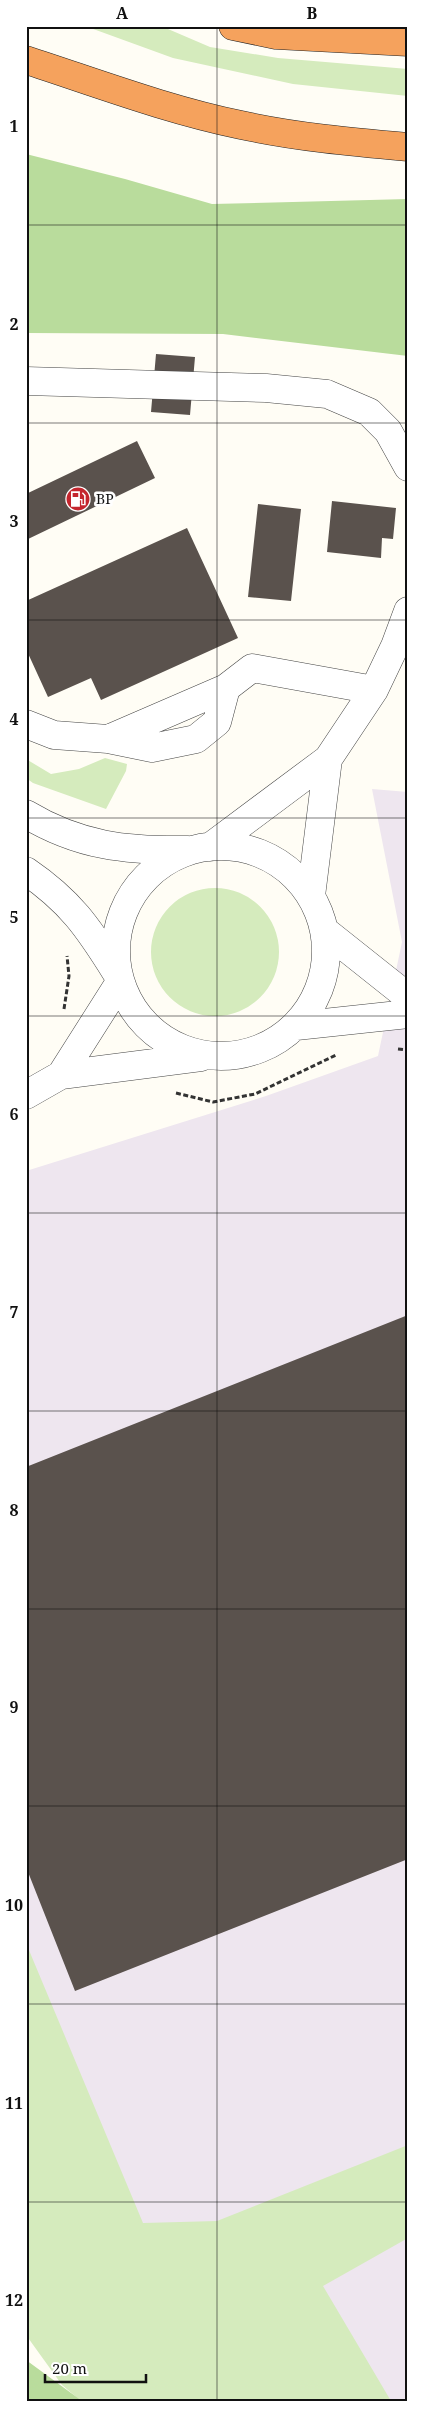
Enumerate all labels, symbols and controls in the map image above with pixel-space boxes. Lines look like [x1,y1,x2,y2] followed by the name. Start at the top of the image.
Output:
[116,2,129,24] text: A
[307,2,318,24] text: B
[9,115,19,137] text: 1
[9,313,19,335] text: 2
[65,486,91,512] fuel station icon: BP
[96,489,114,508] place label: BP
[9,510,19,532] text: 3
[9,708,19,730] text: 4
[9,906,19,928] text: 5
[9,1103,19,1125] text: 6
[9,1301,19,1323] text: 7
[9,1499,19,1521] text: 8
[9,1696,19,1718] text: 9
[5,1894,23,1916] text: 10
[5,2092,23,2114] text: 11
[5,2289,23,2311] text: 12
[45,2352,146,2384] scale bar
[52,2358,87,2378] text: 20 m

